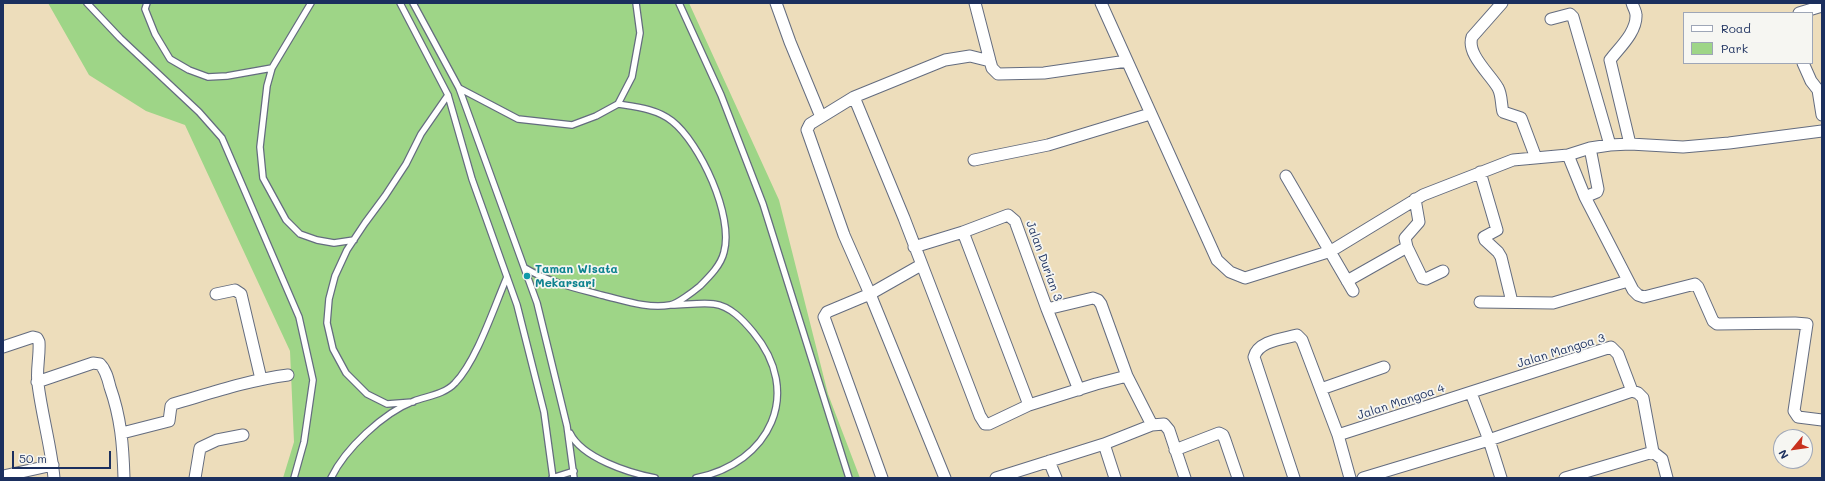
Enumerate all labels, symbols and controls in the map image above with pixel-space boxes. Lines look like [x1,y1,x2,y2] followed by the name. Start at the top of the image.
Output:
[1683,12,1813,64] legend
[1721,20,1751,36] text: Road
[1721,40,1748,56] text: Park
[1023,219,1065,303] street label: Jalan Durian 3
[535,262,618,290] place label: Taman Wisata Mekarsari
[522,271,532,281] marker: Taman Wisata Mekarsari
[1515,331,1607,371] street label: Jalan Mangoa 3
[1355,381,1447,423] street label: Jalan Mangoa 4
[1773,429,1813,469] north arrow
[14,443,113,469] scale bar
[1774,447,1792,462] text: N
[19,450,47,466] text: 50 m

